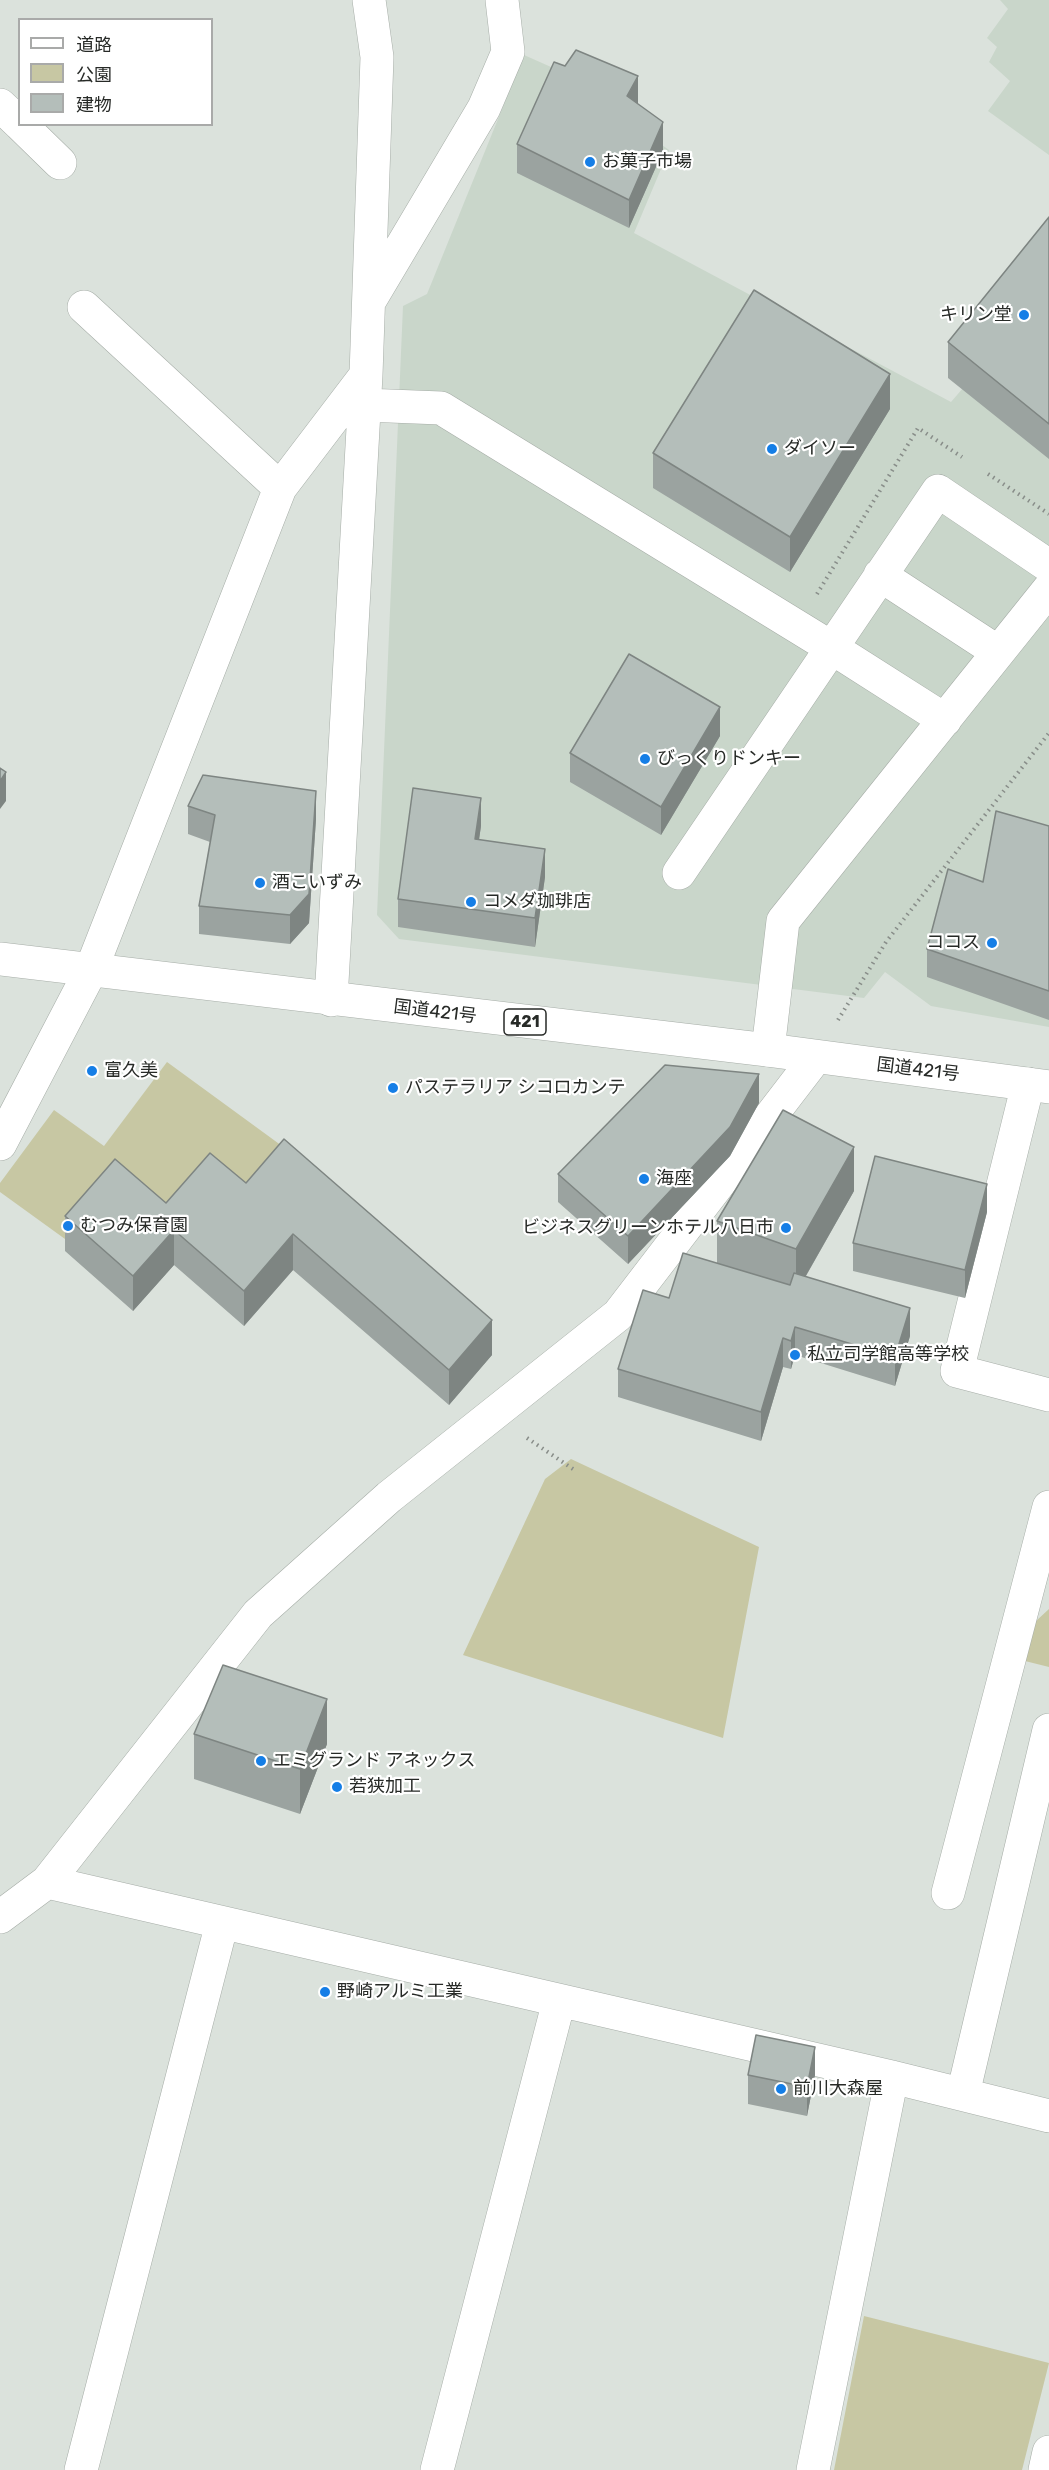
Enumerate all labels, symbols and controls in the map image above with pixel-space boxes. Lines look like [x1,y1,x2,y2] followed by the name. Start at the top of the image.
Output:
[18,18,213,126] legend
[76,34,112,56] text: 道路
[76,64,112,86] text: 公園
[76,94,112,116] text: 建物
[602,151,692,173] place label: お菓子市場
[583,155,597,169] marker: お菓子市場
[940,304,1012,326] place label: キリン堂
[1017,308,1031,322] marker: キリン堂
[784,438,856,460] place label: ダイソー
[765,442,779,456] marker: ダイソー
[657,748,801,770] place label: びっくりドンキー
[638,752,652,766] marker: びっくりドンキー
[272,872,362,894] place label: 酒こいずみ
[253,876,267,890] marker: 酒こいずみ
[483,891,591,913] place label: コメダ珈琲店
[464,895,478,909] marker: コメダ珈琲店
[926,932,980,954] place label: ココス
[985,936,999,950] marker: ココス
[392,996,478,1028] street label: 国道421号
[504,1009,546,1035] road number: 421
[875,1054,961,1086] street label: 国道421号
[104,1060,158,1082] place label: 富久美
[85,1064,99,1078] marker: 富久美
[405,1077,625,1099] place label: パステラリア シコロカンテ
[386,1081,400,1095] marker: パステラリア シコロカンテ
[656,1168,692,1190] place label: 海座
[637,1172,651,1186] marker: 海座
[80,1215,188,1237] place label: むつみ保育園
[522,1217,774,1239] place label: ビジネスグリーンホテル八日市
[61,1219,75,1233] marker: むつみ保育園
[779,1221,793,1235] marker: ビジネスグリーンホテル八日市
[807,1344,969,1366] place label: 私立司学館高等学校
[788,1348,802,1362] marker: 私立司学館高等学校
[273,1750,475,1772] place label: エミグランド アネックス
[254,1754,268,1768] marker: エミグランド アネックス
[349,1776,421,1798] place label: 若狭加工
[330,1780,344,1794] marker: 若狭加工
[337,1981,463,2003] place label: 野崎アルミ工業
[318,1985,332,1999] marker: 野崎アルミ工業
[793,2078,883,2100] place label: 前川大森屋
[774,2082,788,2096] marker: 前川大森屋

